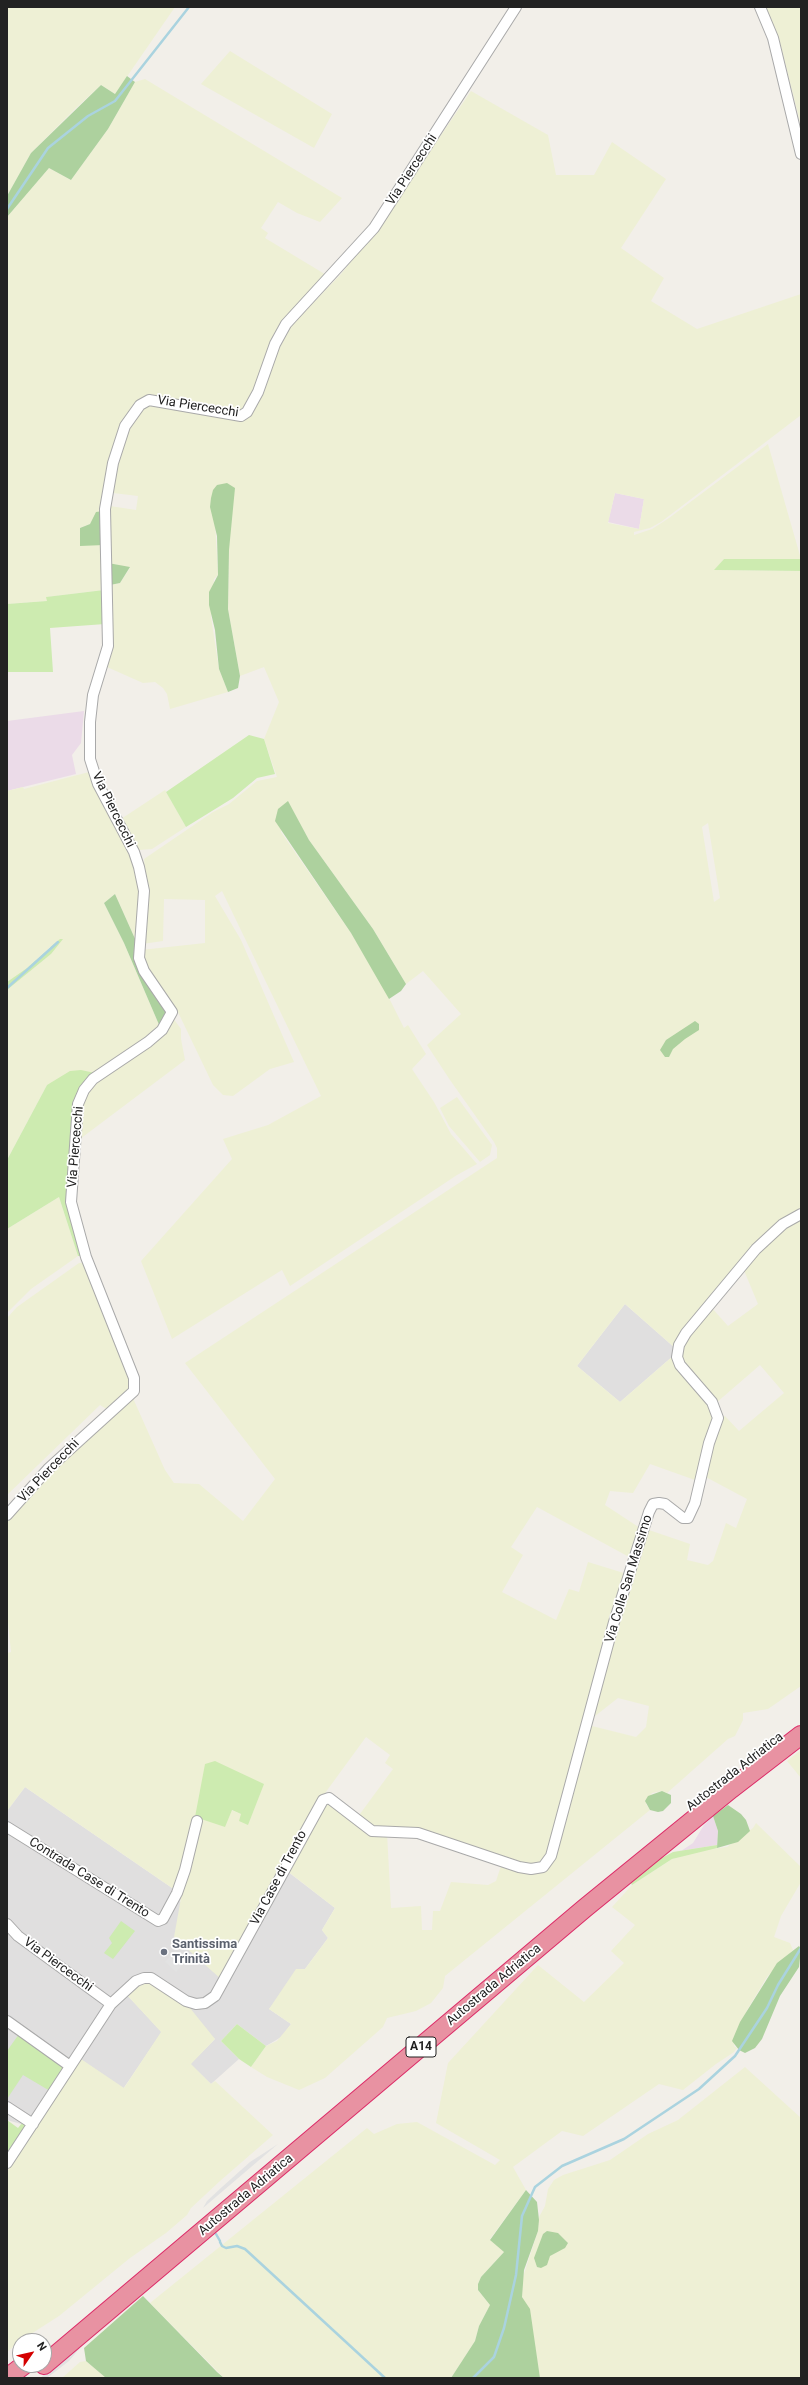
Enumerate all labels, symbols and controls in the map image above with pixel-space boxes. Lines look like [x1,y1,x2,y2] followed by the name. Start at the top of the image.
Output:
[383,131,441,209] street label: Via Piercecchi
[156,393,240,421] street label: Via Piercecchi
[88,770,138,850] street label: Via Piercecchi
[65,1106,87,1188] street label: Via Piercecchi
[15,1436,83,1506] street label: Via Piercecchi
[602,1513,656,1645] street label: Via Colle San Massimo
[683,1729,787,1815] street label: Autostrada Adriatica
[247,1828,311,1928] street label: Via Case di Trento
[26,1834,152,1922] street label: Contrada Case di Trento
[20,1935,96,1995] street label: Via Piercecchi
[172,1937,237,1968] place label: Santissima Trinità
[444,1941,544,2029] street label: Autostrada Adriatica
[159,1947,169,1957] marker: Santissima Trinità
[406,2037,436,2057] road number: A14
[196,2151,296,2239] street label: Autostrada Adriatica
[12,2333,52,2373] north arrow
[34,2340,49,2353] text: N

